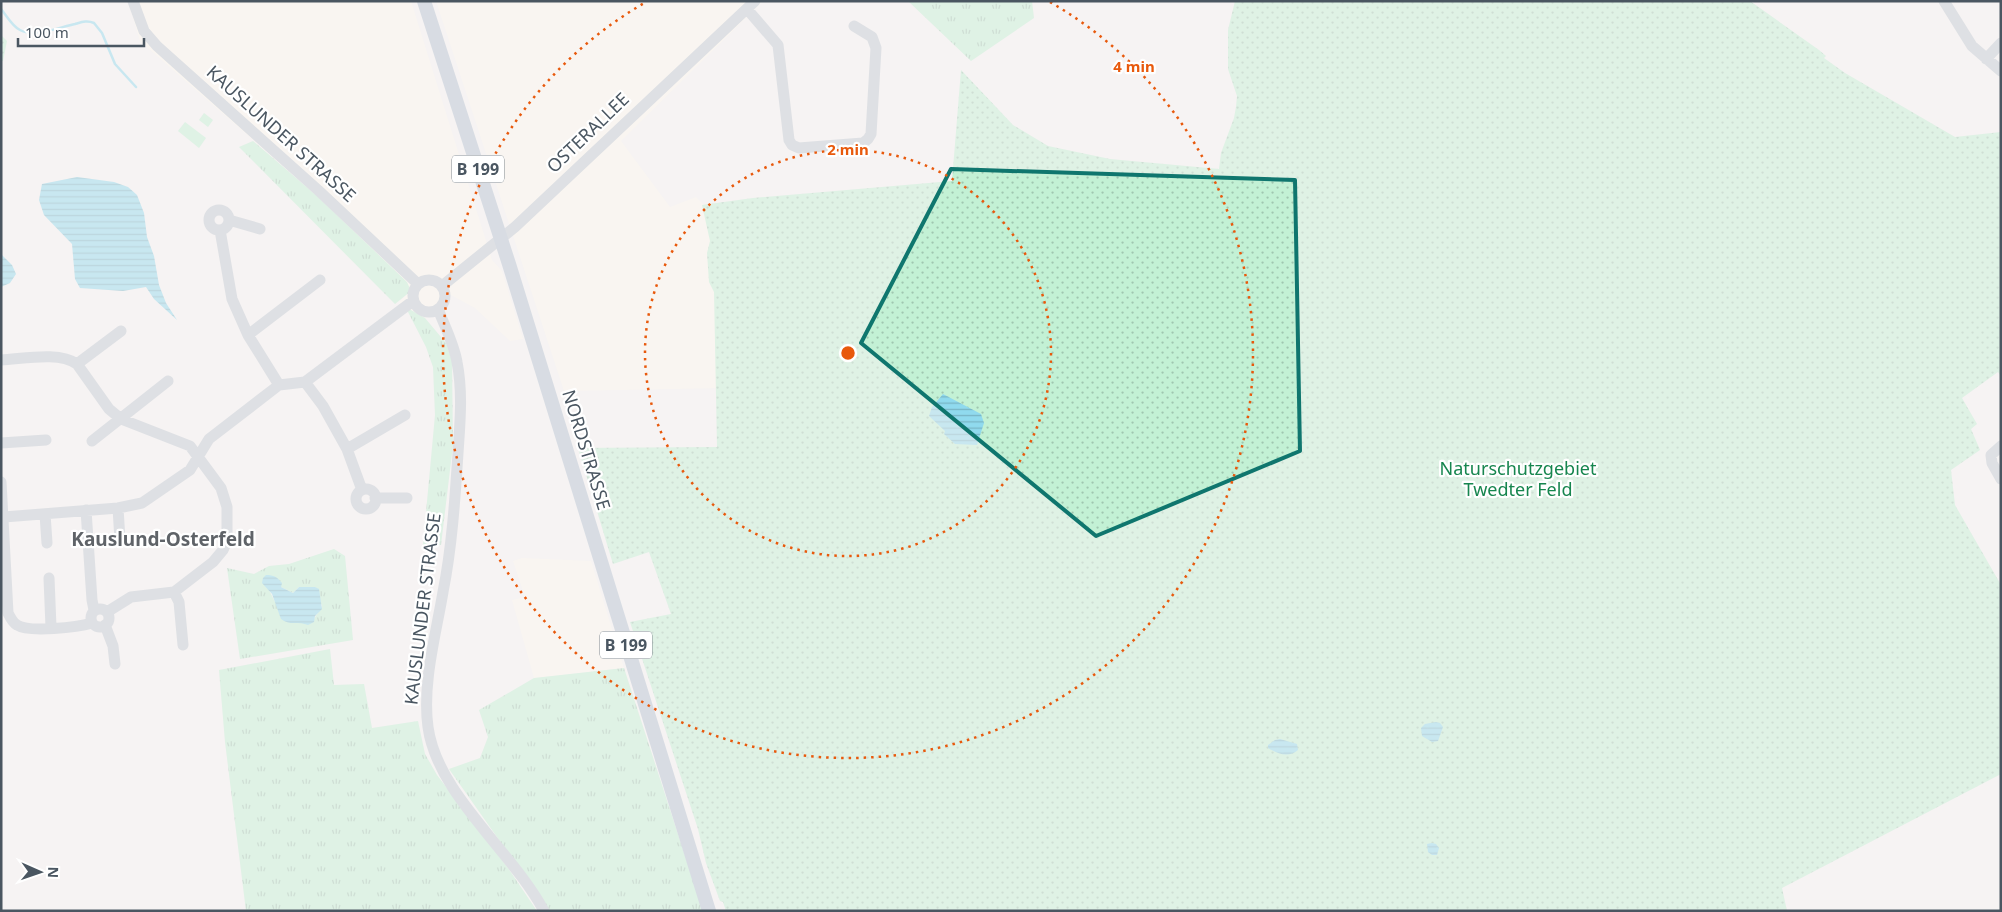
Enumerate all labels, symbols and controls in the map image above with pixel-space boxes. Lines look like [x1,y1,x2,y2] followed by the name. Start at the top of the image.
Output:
[18,15,144,47] scale bar
[25,22,69,42] text: 100 m
[1113,56,1155,76] text: 4 min
[202,60,361,207] street label: KAUSLUNDER STRASSE
[541,87,634,178] street label: OSTERALLEE
[827,139,869,159] text: 2 min
[452,156,504,182] road number: B 199
[839,344,857,362] centre of rings
[557,387,617,513] street label: NORDSTRASSE
[1440,456,1597,501] park label: Naturschutzgebiet Twedter Feld
[398,512,446,706] street label: KAUSLUNDER STRASSE
[71,526,255,552] district label: Kauslund-Osterfeld
[600,632,652,658] road number: B 199
[15,847,65,897] north arrow
[44,866,63,878] text: N

